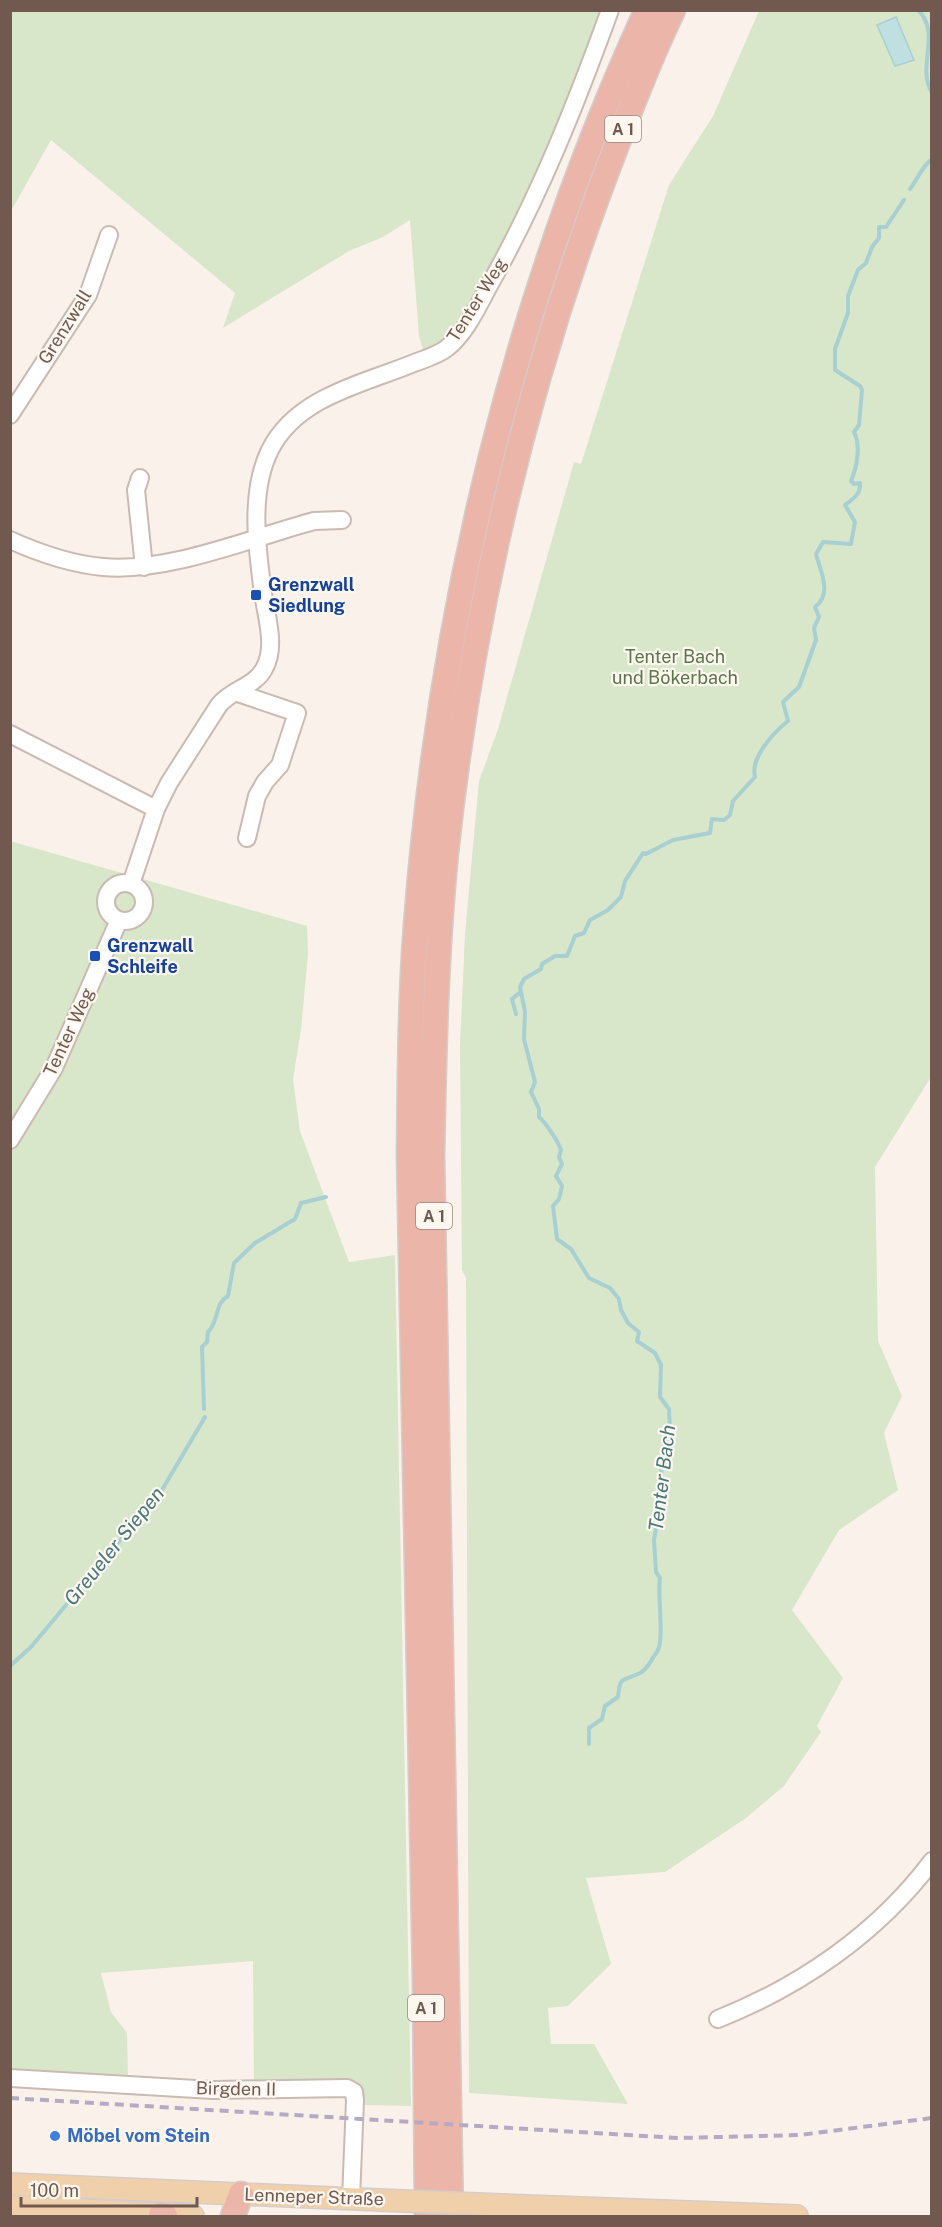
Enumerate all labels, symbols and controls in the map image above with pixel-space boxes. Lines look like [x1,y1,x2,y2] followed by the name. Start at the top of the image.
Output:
[605,116,641,142] road number: A 1
[442,254,511,346] street label: Tenter Weg
[34,286,96,368] street label: Grenzwall
[268,574,355,616] place label: Grenzwall Siedlung
[249,588,263,602] marker: Grenzwall Siedlung
[612,646,738,688] park label: Tenter Bach und Bökerbach
[107,935,194,977] place label: Grenzwall Schleife
[88,949,102,963] marker: Grenzwall Schleife
[39,984,98,1079] street label: Tenter Weg
[416,1203,452,1229] road number: A 1
[644,1423,680,1533] water label: Tenter Bach
[59,1482,169,1610] water label: Greueler Siepen
[408,1995,444,2021] road number: A 1
[196,2077,276,2100] street label: Birgden II
[67,2125,210,2146] place label: Möbel vom Stein
[48,2129,62,2143] marker: Möbel vom Stein
[21,2170,196,2208] scale bar
[30,2180,79,2201] text: 100 m
[244,2184,384,2209] street label: Lenneper Straße

